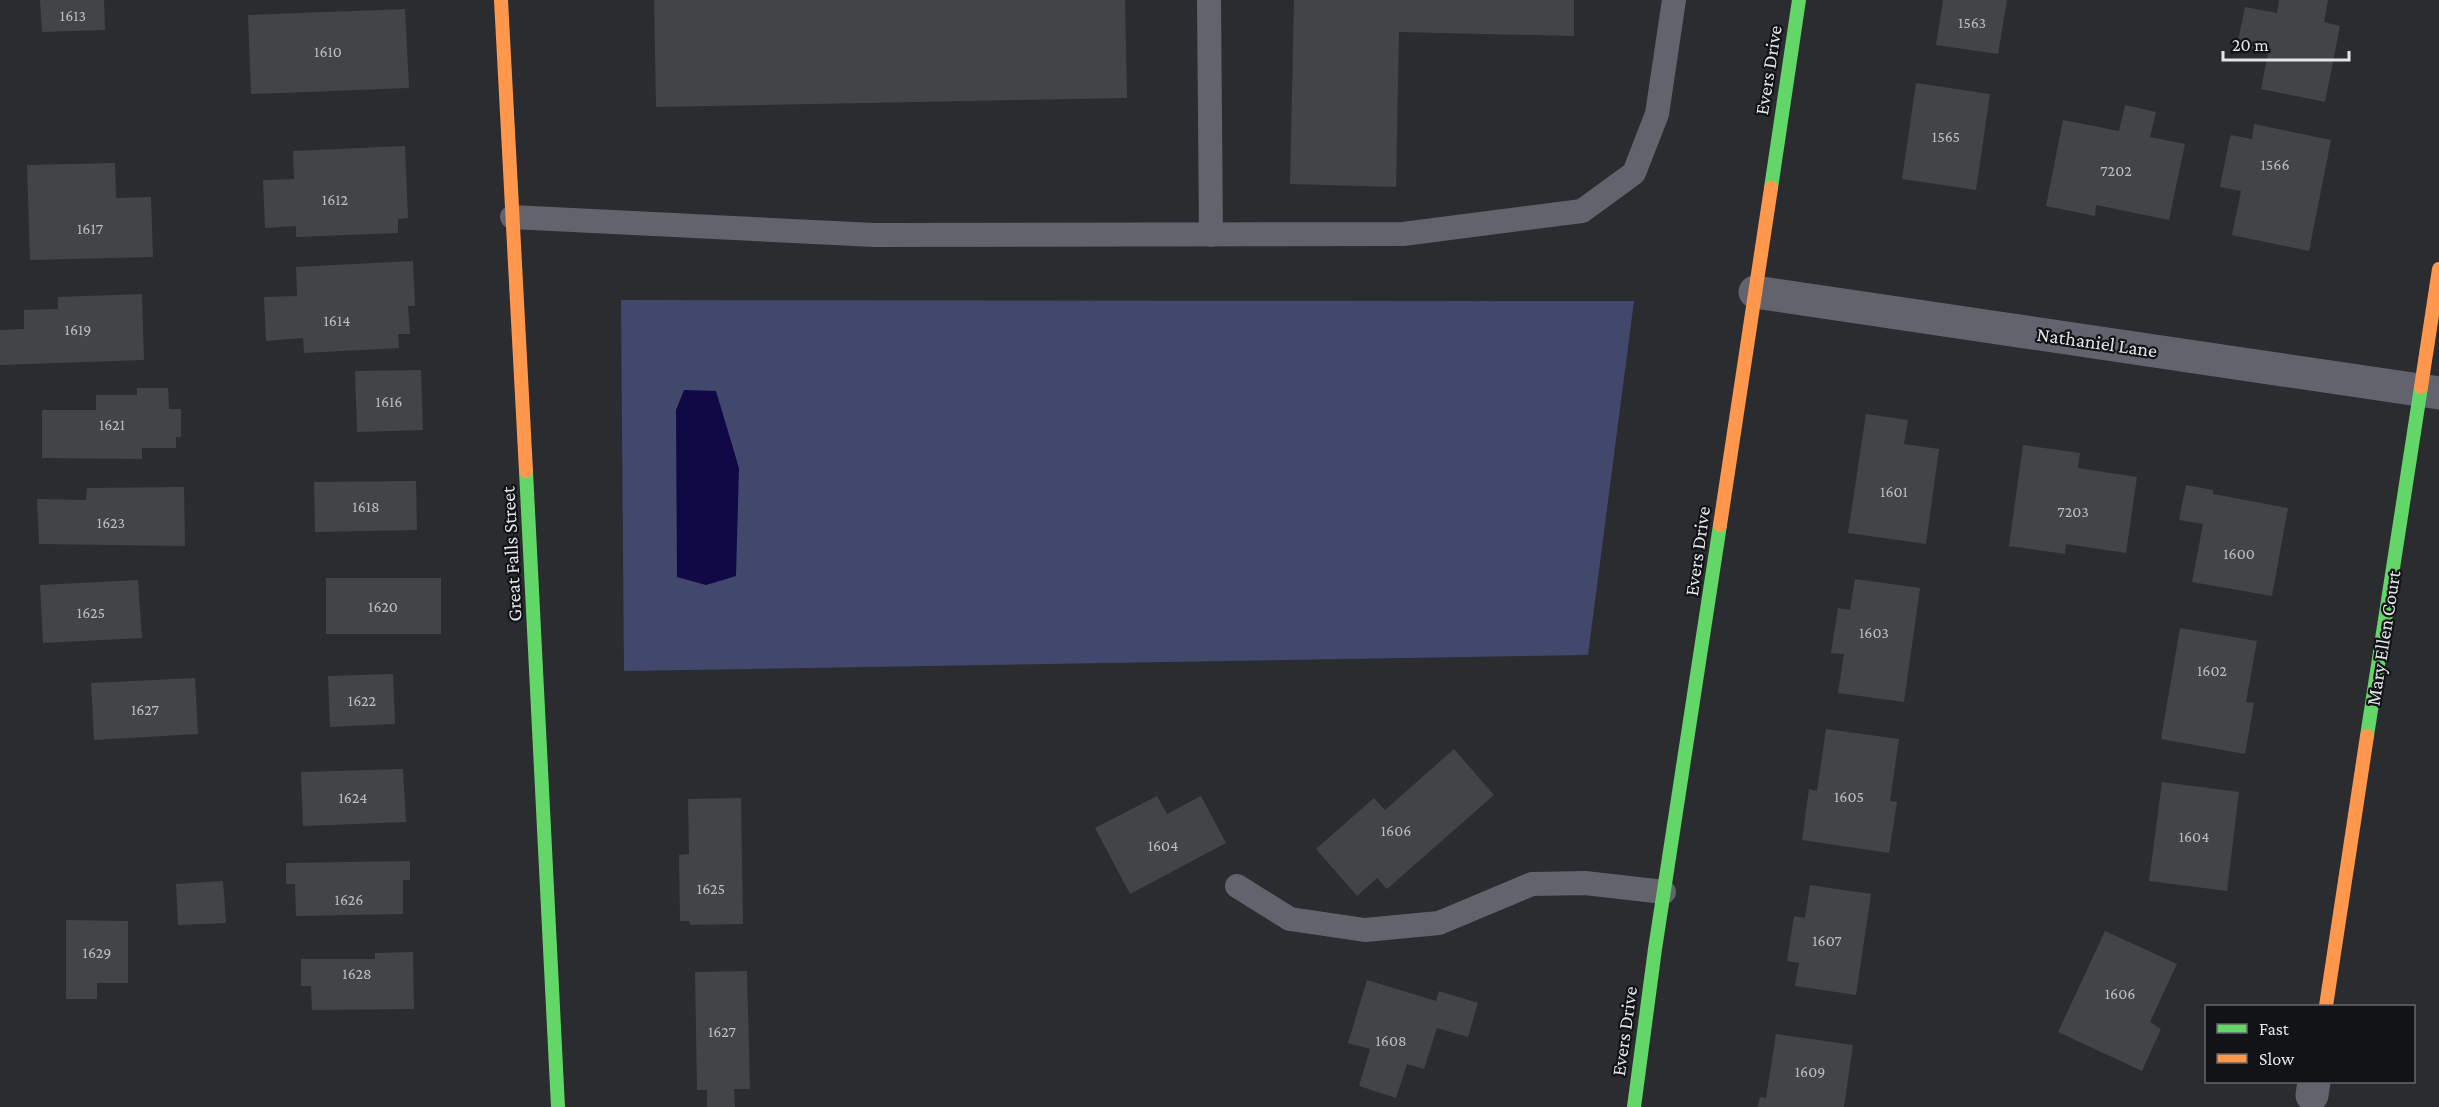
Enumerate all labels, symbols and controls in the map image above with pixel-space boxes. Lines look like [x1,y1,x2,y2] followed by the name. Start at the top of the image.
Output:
[60,7,86,24] house number: 1613
[1958,14,1986,31] house number: 1563
[1750,23,1786,116] street label: Evers Drive
[2223,24,2349,62] scale bar
[2232,35,2269,55] text: 20 m
[314,43,342,60] house number: 1610
[1932,128,1960,145] house number: 1565
[2260,156,2290,173] house number: 1566
[2100,162,2132,179] house number: 7202
[322,191,349,208] house number: 1612
[77,220,104,237] house number: 1617
[324,312,350,329] house number: 1614
[65,321,91,338] house number: 1619
[2035,323,2159,361] street label: Nathaniel Lane
[376,393,402,410] house number: 1616
[99,416,125,433] house number: 1621
[1880,483,1908,500] house number: 1601
[496,485,526,622] street label: Great Falls Street
[352,498,380,515] house number: 1618
[2057,503,2089,520] house number: 7203
[1680,505,1714,597] street label: Evers Drive
[97,514,125,531] house number: 1623
[2223,545,2255,562] house number: 1600
[2361,568,2406,707] street label: Mary Ellen Court
[368,598,398,615] house number: 1620
[77,604,105,621] house number: 1625
[1859,624,1889,641] house number: 1603
[2197,662,2227,679] house number: 1602
[348,692,377,709] house number: 1622
[131,701,160,718] house number: 1627
[1834,788,1864,805] house number: 1605
[339,789,367,806] house number: 1624
[1381,822,1411,839] house number: 1606
[2179,828,2209,845] house number: 1604
[1148,837,1178,854] house number: 1604
[697,880,725,897] house number: 1625
[335,891,363,908] house number: 1626
[1812,932,1842,949] house number: 1607
[83,944,111,961] house number: 1629
[342,965,372,982] house number: 1628
[1607,985,1641,1077] street label: Evers Drive
[2105,985,2135,1002] house number: 1606
[2205,1005,2415,1083] legend
[2259,1019,2290,1039] text: Fast
[708,1023,737,1040] house number: 1627
[1375,1032,1407,1049] house number: 1608
[2259,1049,2295,1069] text: Slow
[1795,1063,1825,1080] house number: 1609

